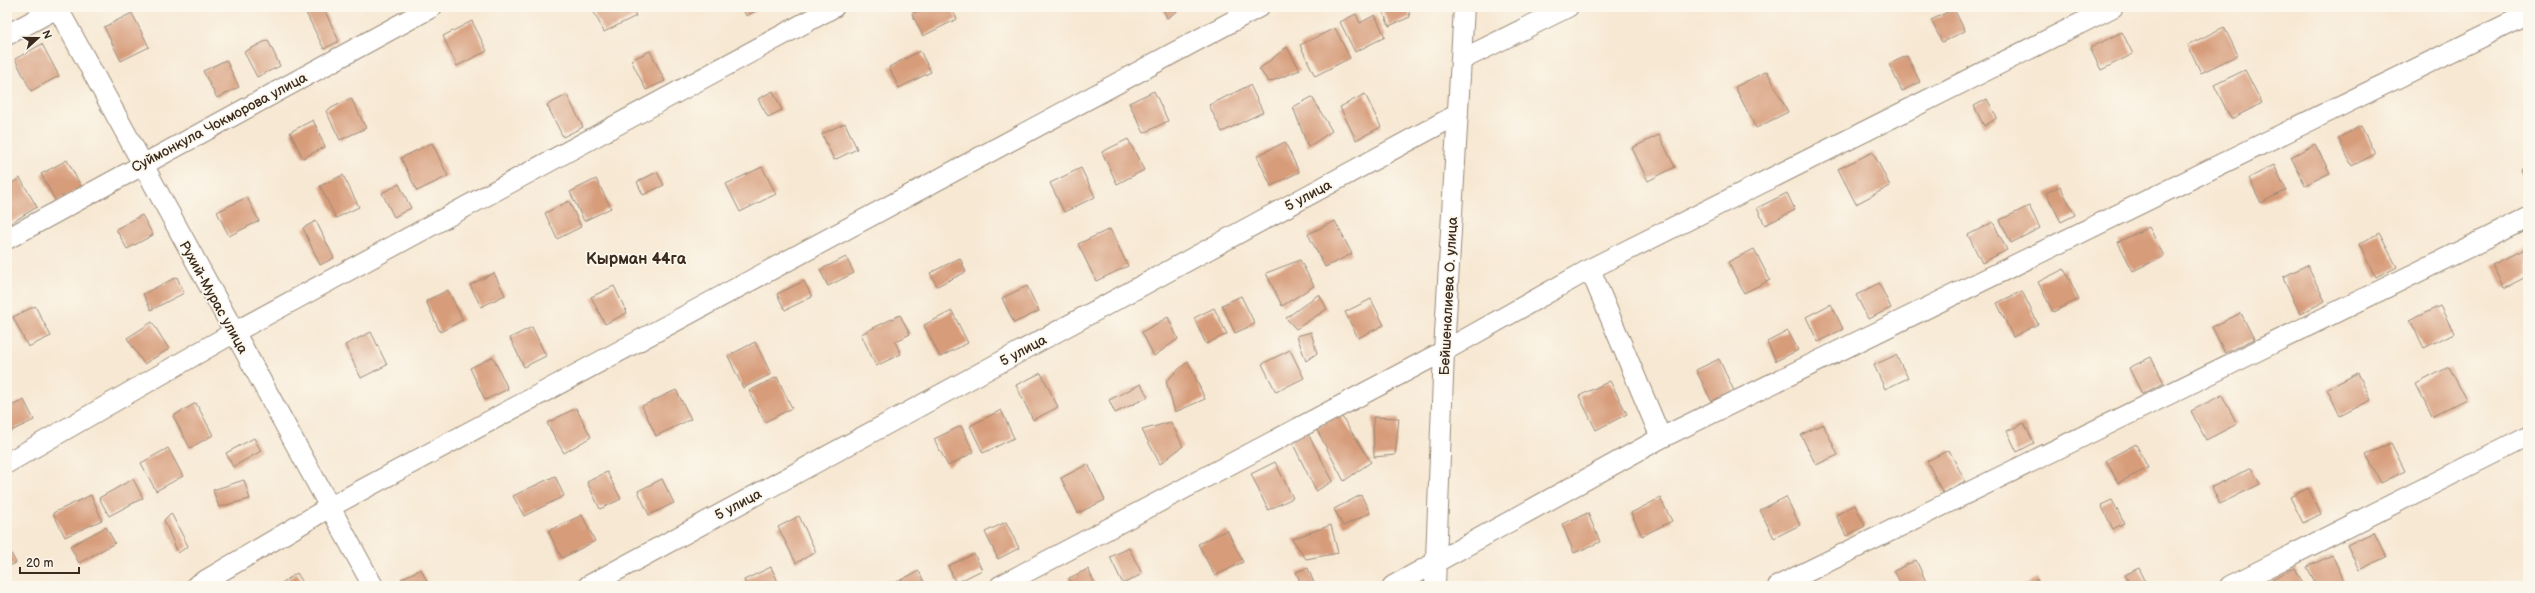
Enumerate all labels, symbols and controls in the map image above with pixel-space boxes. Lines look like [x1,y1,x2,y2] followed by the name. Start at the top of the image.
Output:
[18,18,58,58] north arrow
[39,28,54,41] text: N
[129,69,310,176] street label: Суймонкула Чокморова улица
[1282,176,1335,215] street label: 5 улица
[1436,216,1461,376] street label: Бейшеналиева О. улица
[176,238,252,357] street label: Рухий-Мурас улица
[586,250,687,269] district label: Кырман 44га
[997,331,1050,370] street label: 5 улица
[712,485,765,524] street label: 5 улица
[20,549,79,575] scale bar
[26,556,53,571] text: 20 m

